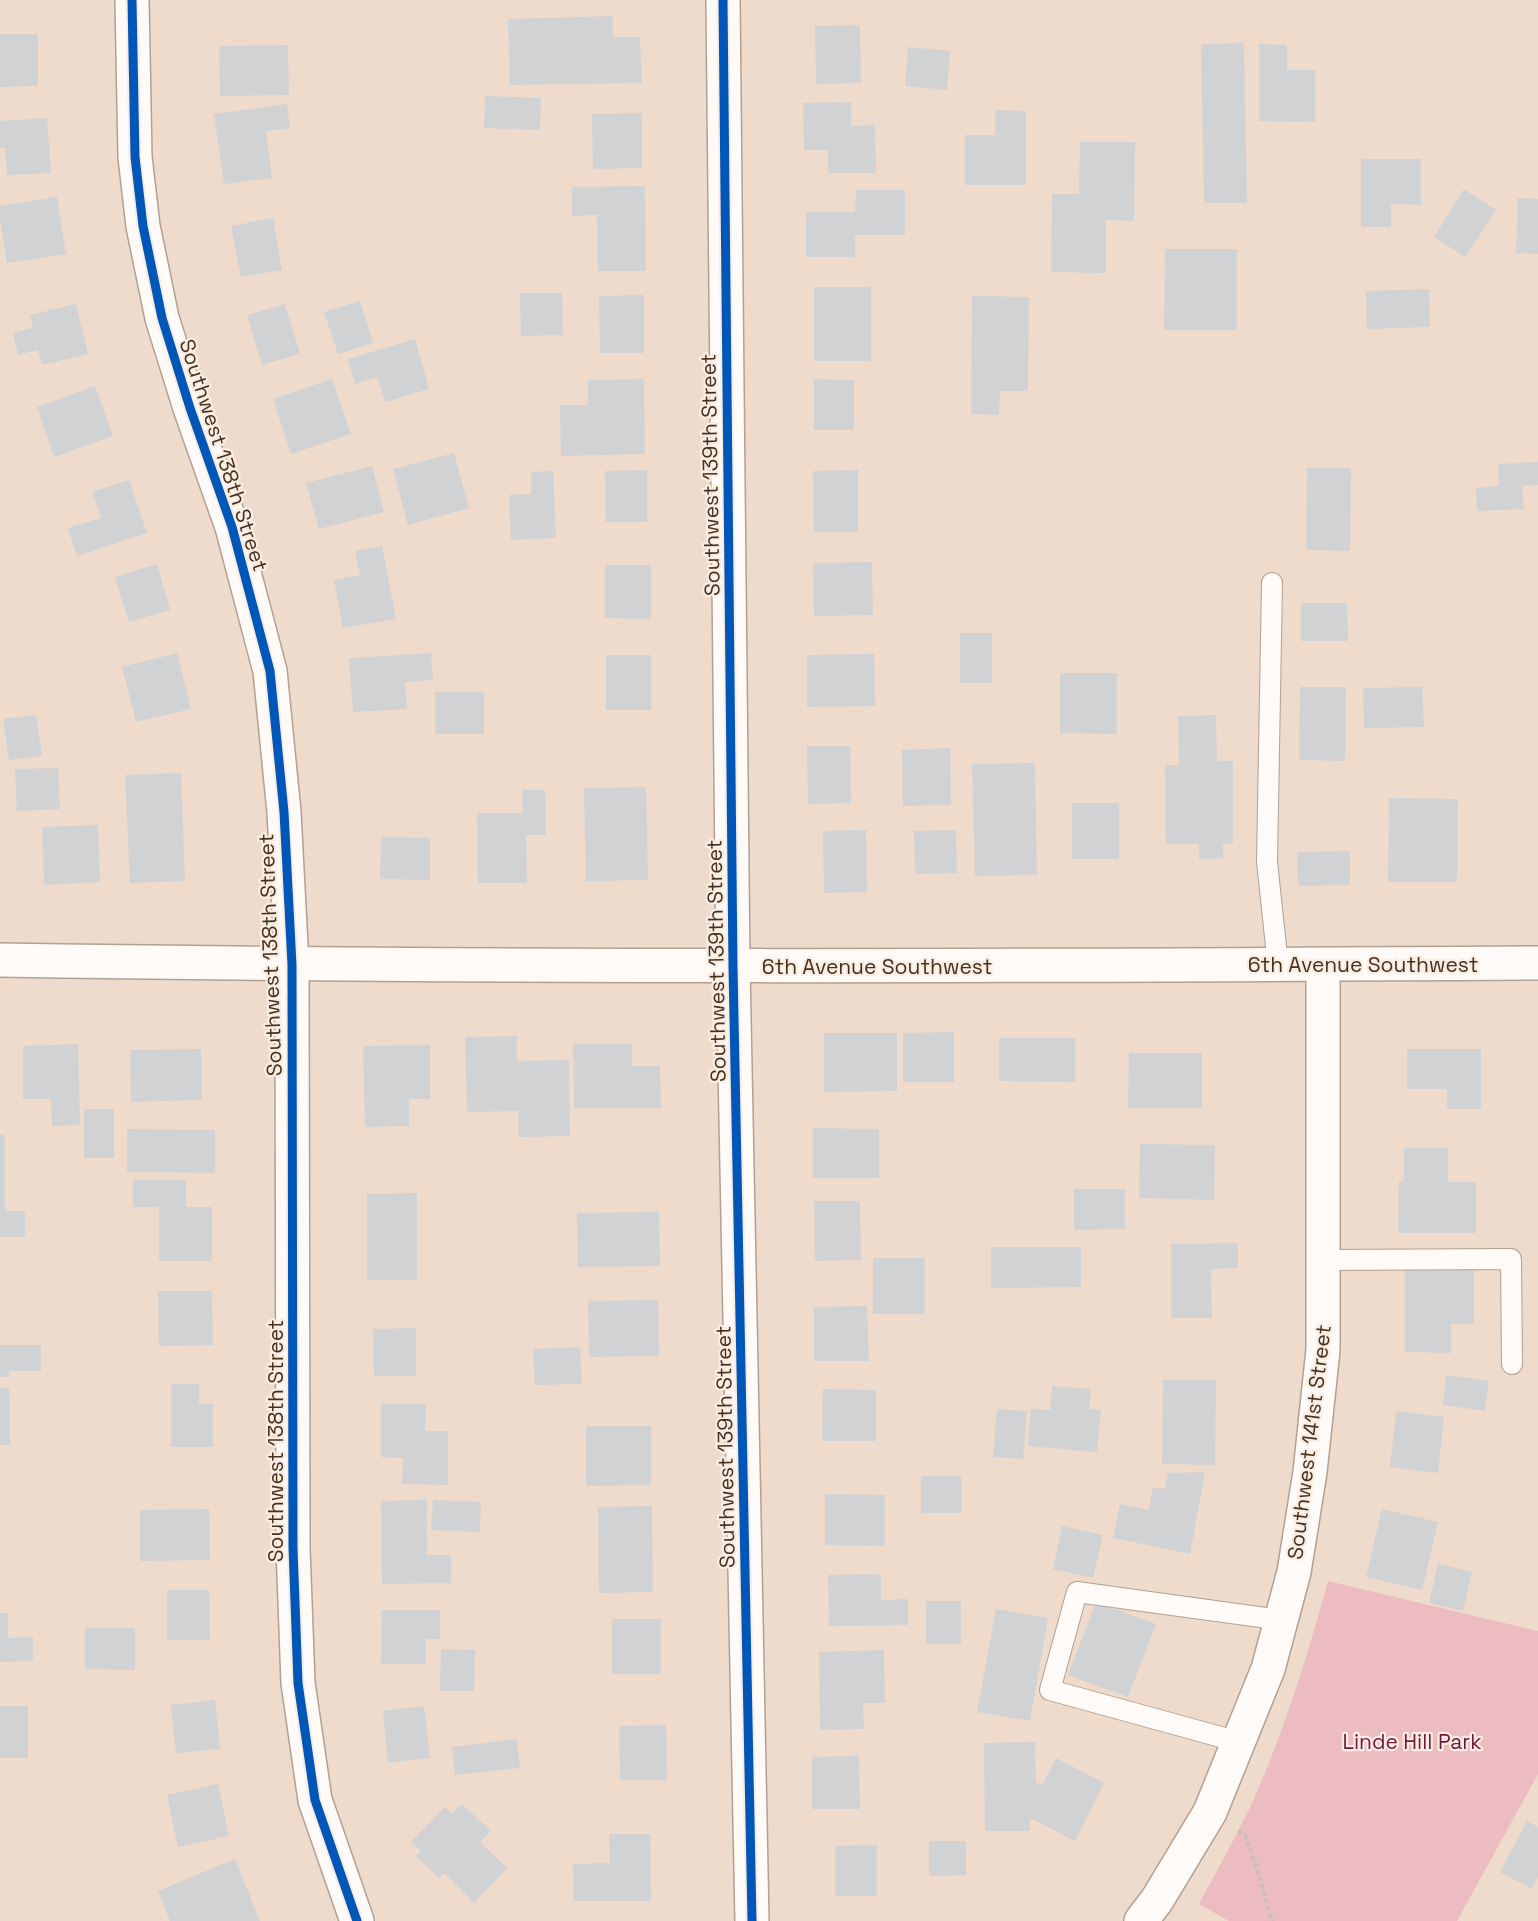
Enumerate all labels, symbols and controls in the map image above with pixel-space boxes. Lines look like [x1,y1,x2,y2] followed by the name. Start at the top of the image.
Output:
[174,335,274,575] street label: Southwest 138th Street
[694,354,726,596] street label: Southwest 139th Street
[252,833,288,1077] street label: Southwest 138th Street
[700,840,732,1082] street label: Southwest 139th Street
[1248,951,1478,978] street label: 6th Avenue Southwest
[762,953,992,980] street label: 6th Avenue Southwest
[262,1320,289,1562] street label: Southwest 138th Street
[1281,1323,1337,1561] street label: Southwest 141st Street
[709,1326,741,1568] street label: Southwest 139th Street
[1342,1728,1482,1755] park label: Linde Hill Park

